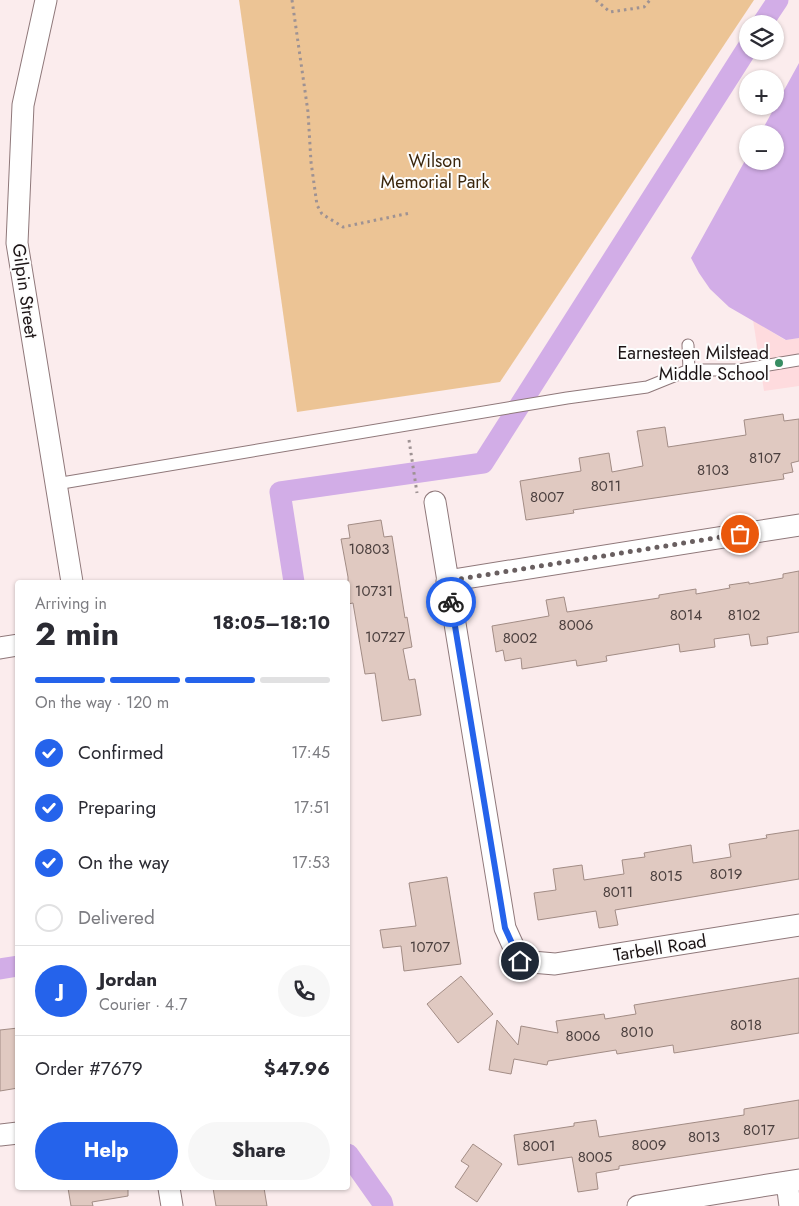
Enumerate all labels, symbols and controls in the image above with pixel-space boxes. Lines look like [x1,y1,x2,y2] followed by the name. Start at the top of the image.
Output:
[739,15,784,170] map controls
[739,15,784,60] button: layers
[739,70,784,115] button: +
[739,125,784,170] button: −
[381,148,489,195] park label: Wilson Memorial Park
[5,242,45,341] street label: Gilpin Street
[617,340,769,387] place label: Earnesteen Milstead Middle School
[773,357,785,369] marker: Earnesteen Milstead Middle School
[749,447,781,469] house number: 8107
[697,459,729,481] house number: 8103
[591,475,621,497] house number: 8011
[530,486,564,508] house number: 8007
[719,513,761,555] pin
[726,520,754,548] icon: bag
[348,538,390,560] house number: 10803
[426,577,476,627] courier
[355,580,393,602] house number: 10731
[437,588,465,616] icon: bike
[35,592,107,615] text: Arriving in
[670,604,703,626] house number: 8014
[728,604,760,626] house number: 8102
[213,609,330,636] text: 18:05–18:10
[35,611,119,657] text: 2 min
[559,614,593,636] house number: 8006
[365,626,405,648] house number: 10727
[503,627,537,649] house number: 8002
[35,691,169,714] text: On the way · 120 m
[35,739,63,767] icon: check
[78,739,164,766] text: Confirmed
[291,741,330,764] text: 17:45
[35,794,63,822] icon: check
[78,794,156,821] text: Preparing
[293,796,330,819] text: 17:51
[35,849,63,877] icon: check
[78,849,169,876] text: On the way
[292,851,330,874] text: 17:53
[710,863,742,885] house number: 8019
[650,865,682,887] house number: 8015
[603,881,633,903] house number: 8011
[78,904,155,931] text: Delivered
[612,928,708,968] street label: Tarbell Road
[410,936,450,958] house number: 10707
[499,940,541,982] pin
[506,947,534,975] icon: home
[278,965,330,1017] button: phone
[99,966,157,993] text: Jordan
[58,977,64,1004] text: J
[99,993,187,1016] text: Courier · 4.7
[730,1014,762,1036] house number: 8018
[621,1021,653,1043] house number: 8010
[566,1025,600,1047] house number: 8006
[35,1055,143,1082] text: Order #7679
[264,1055,330,1082] text: $47.96
[743,1119,775,1141] house number: 8017
[35,1122,178,1180] button: Help
[188,1122,330,1180] button: Share
[688,1126,720,1148] house number: 8013
[632,1134,666,1156] house number: 8009
[523,1135,555,1157] house number: 8001
[578,1146,612,1168] house number: 8005

